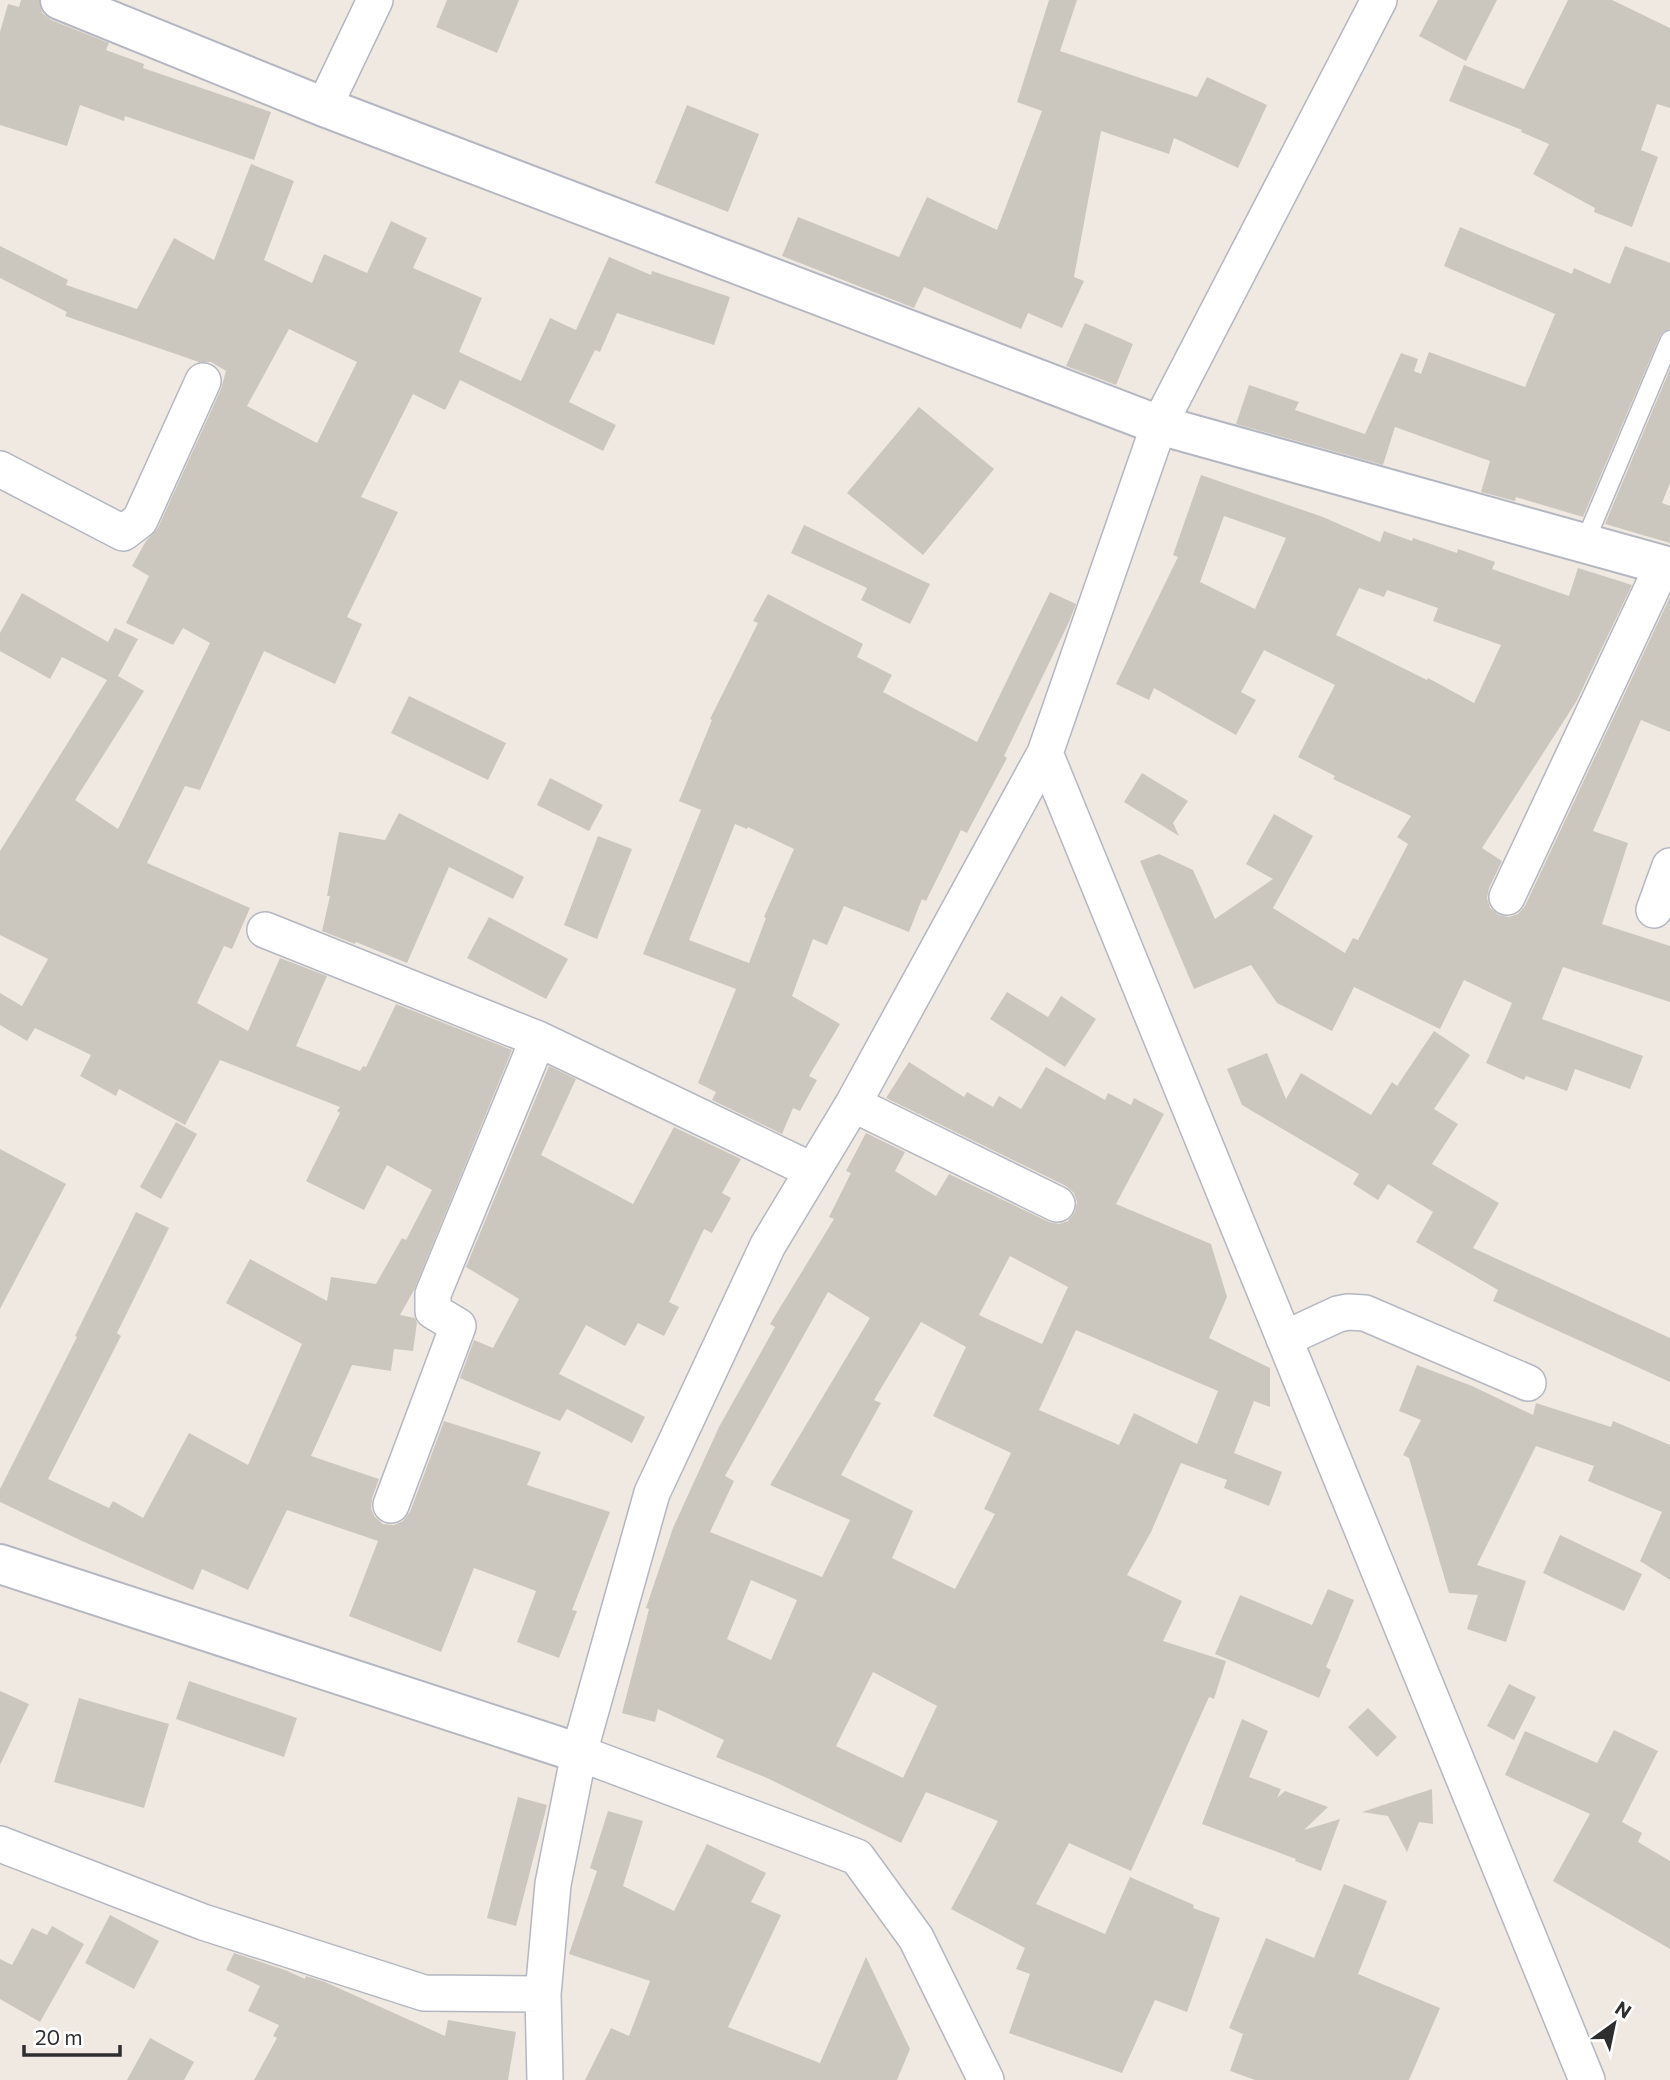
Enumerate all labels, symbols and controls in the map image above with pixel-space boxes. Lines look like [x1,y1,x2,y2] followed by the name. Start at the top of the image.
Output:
[1579,1989,1649,2059] north arrow
[1611,1996,1636,2023] text: N
[24,2014,121,2058] scale bar
[35,2024,83,2049] text: 20 m

